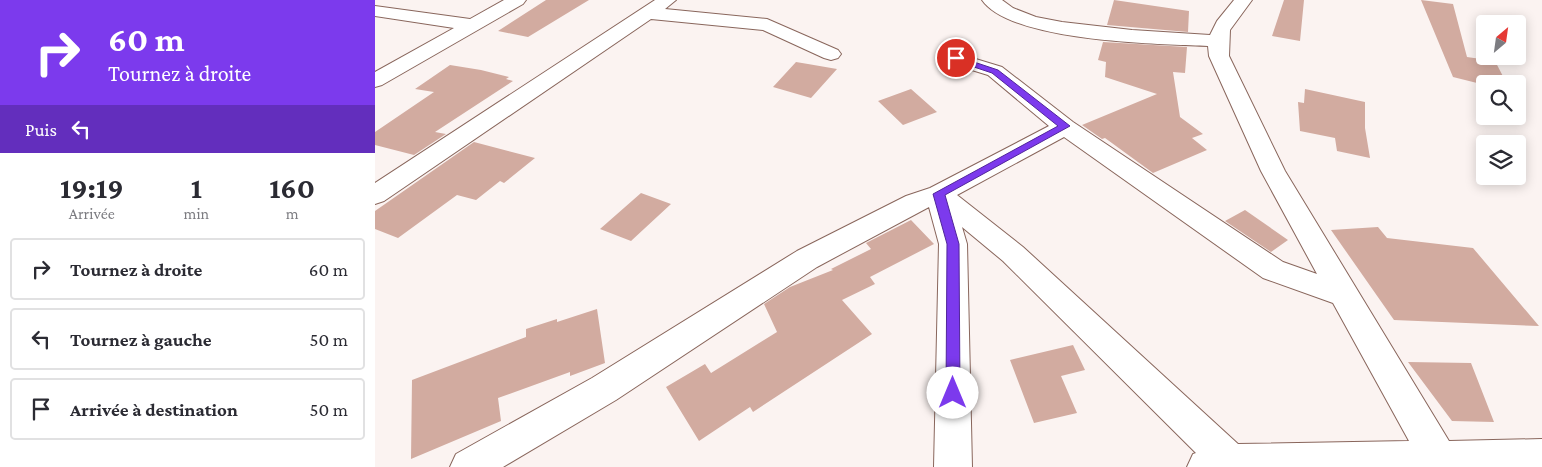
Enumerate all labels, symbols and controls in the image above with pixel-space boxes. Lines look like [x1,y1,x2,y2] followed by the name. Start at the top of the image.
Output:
[1476,15,1526,65] north arrow
[1476,15,1526,185] map controls
[25,20,90,85] icon: right
[108,20,185,59] text: 60 m
[935,37,977,79] pin
[942,44,970,72] icon: arrive
[108,61,251,86] text: Tournez à droite
[1476,75,1526,125] button: search
[67,115,95,143] icon: left
[25,119,57,140] text: Puis
[1476,135,1526,185] button: layers
[60,171,124,204] text: 19:19
[191,171,202,204] text: 1
[269,171,315,204] text: 160
[69,205,115,222] text: Arrivée
[184,205,209,222] text: min
[286,205,298,222] text: m
[27,255,55,283] icon: right
[70,259,202,280] text: Tournez à droite
[309,259,348,280] text: 60 m
[27,325,55,353] icon: left
[70,329,212,350] text: Tournez à gauche
[309,329,348,350] text: 50 m
[926,366,978,418] position arrow
[27,395,55,423] icon: arrive
[70,399,238,420] text: Arrivée à destination
[309,399,348,420] text: 50 m

